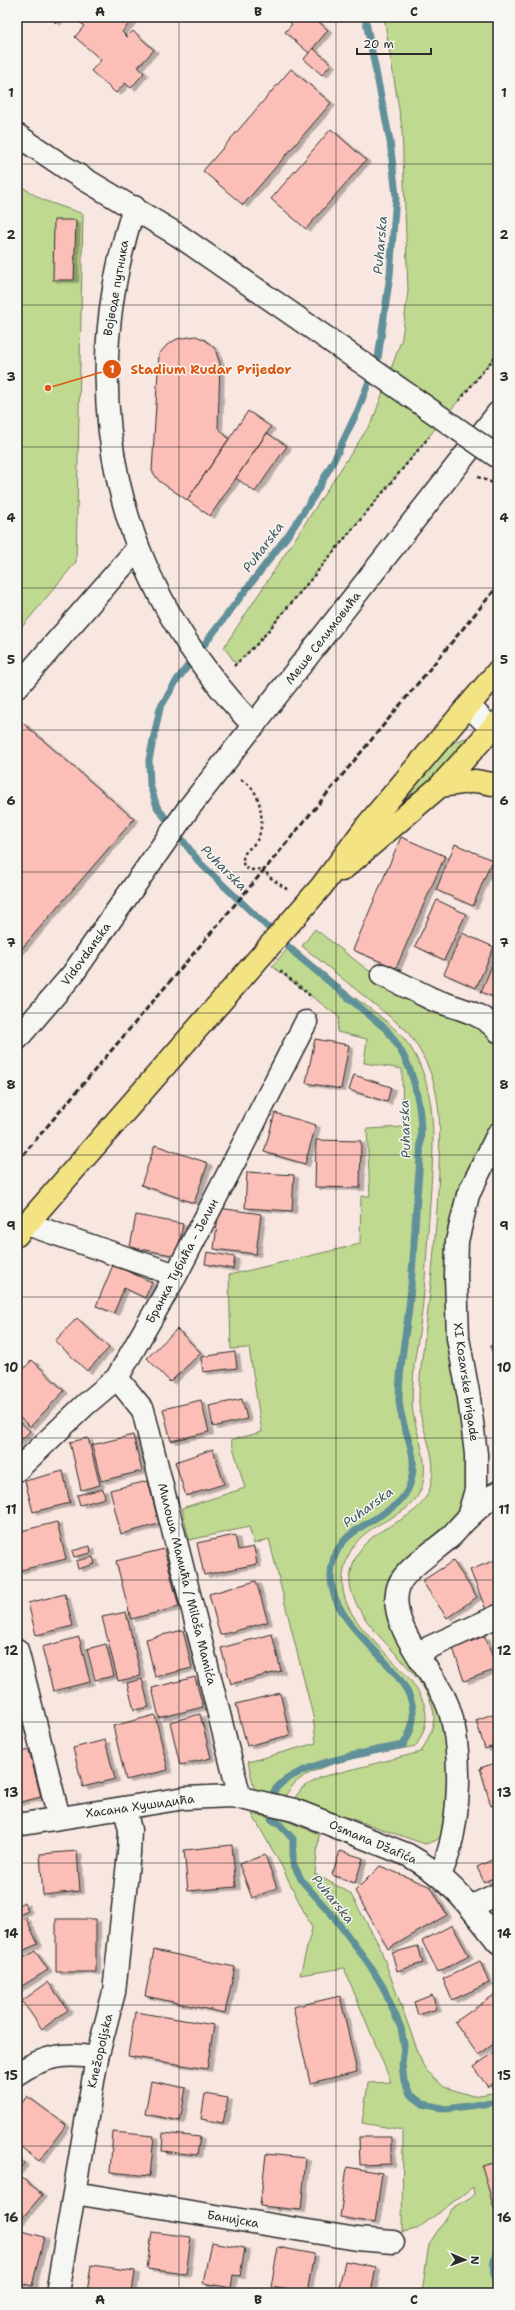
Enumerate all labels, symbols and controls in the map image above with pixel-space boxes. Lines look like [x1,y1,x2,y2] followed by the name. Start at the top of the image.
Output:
[95,3,105,20] text: A
[254,3,262,20] text: B
[410,3,418,20] text: C
[357,30,431,56] scale bar
[363,36,394,52] text: 20 m
[8,84,14,101] text: 1
[501,84,507,101] text: 1
[369,215,391,275] water label: Puharska
[6,226,16,243] text: 2
[499,226,509,243] text: 2
[100,238,132,337] street label: Војводе путника
[102,356,299,381] callout: Stadium Rudar Prijedor
[109,361,115,377] text: 1
[131,361,291,378] text: Stadium Rudar Prijedor
[6,368,16,385] text: 3
[499,368,509,385] text: 3
[6,509,16,526] text: 4
[499,509,509,526] text: 4
[239,519,287,575] water label: Puharska
[282,588,365,688] street label: Меше Селимовића
[7,651,15,668] text: 5
[500,651,508,668] text: 5
[6,792,16,809] text: 6
[499,792,509,809] text: 6
[197,841,251,895] water label: Puharska
[58,919,115,989] street label: Vidovdanska
[6,934,16,951] text: 7
[499,934,509,951] text: 7
[6,1076,16,1093] text: 8
[499,1076,509,1093] text: 8
[395,1100,415,1158] water label: Puharska
[142,1196,222,1326] street label: Бранка Тубића - Јелин
[6,1217,16,1234] text: 9
[499,1217,509,1234] text: 9
[450,1322,482,1443] street label: XI Kozarske brigade
[4,1359,18,1376] text: 10
[497,1359,511,1376] text: 10
[154,1481,220,1687] street label: Милоша Мамића / Miloša Mamića
[339,1483,397,1531] water label: Puharska
[5,1501,17,1518] text: 11
[498,1501,510,1518] text: 11
[4,1642,18,1659] text: 12
[497,1642,511,1659] text: 12
[4,1784,18,1801] text: 13
[497,1784,511,1801] text: 13
[85,1790,196,1822] street label: Хасана Хушидића
[327,1816,420,1868] street label: Osmana Džafića
[308,1871,358,1927] water label: Puharska
[4,1925,18,1942] text: 14
[497,1925,511,1942] text: 14
[84,2012,116,2090] street label: Knežopoljska
[4,2067,18,2084] text: 15
[497,2067,511,2084] text: 15
[206,2207,261,2232] street label: Банијска
[4,2209,18,2226] text: 16
[497,2209,511,2226] text: 16
[445,2240,485,2280] north arrow
[467,2256,482,2265] text: N
[95,2291,105,2308] text: A
[254,2291,262,2308] text: B
[410,2291,418,2308] text: C

